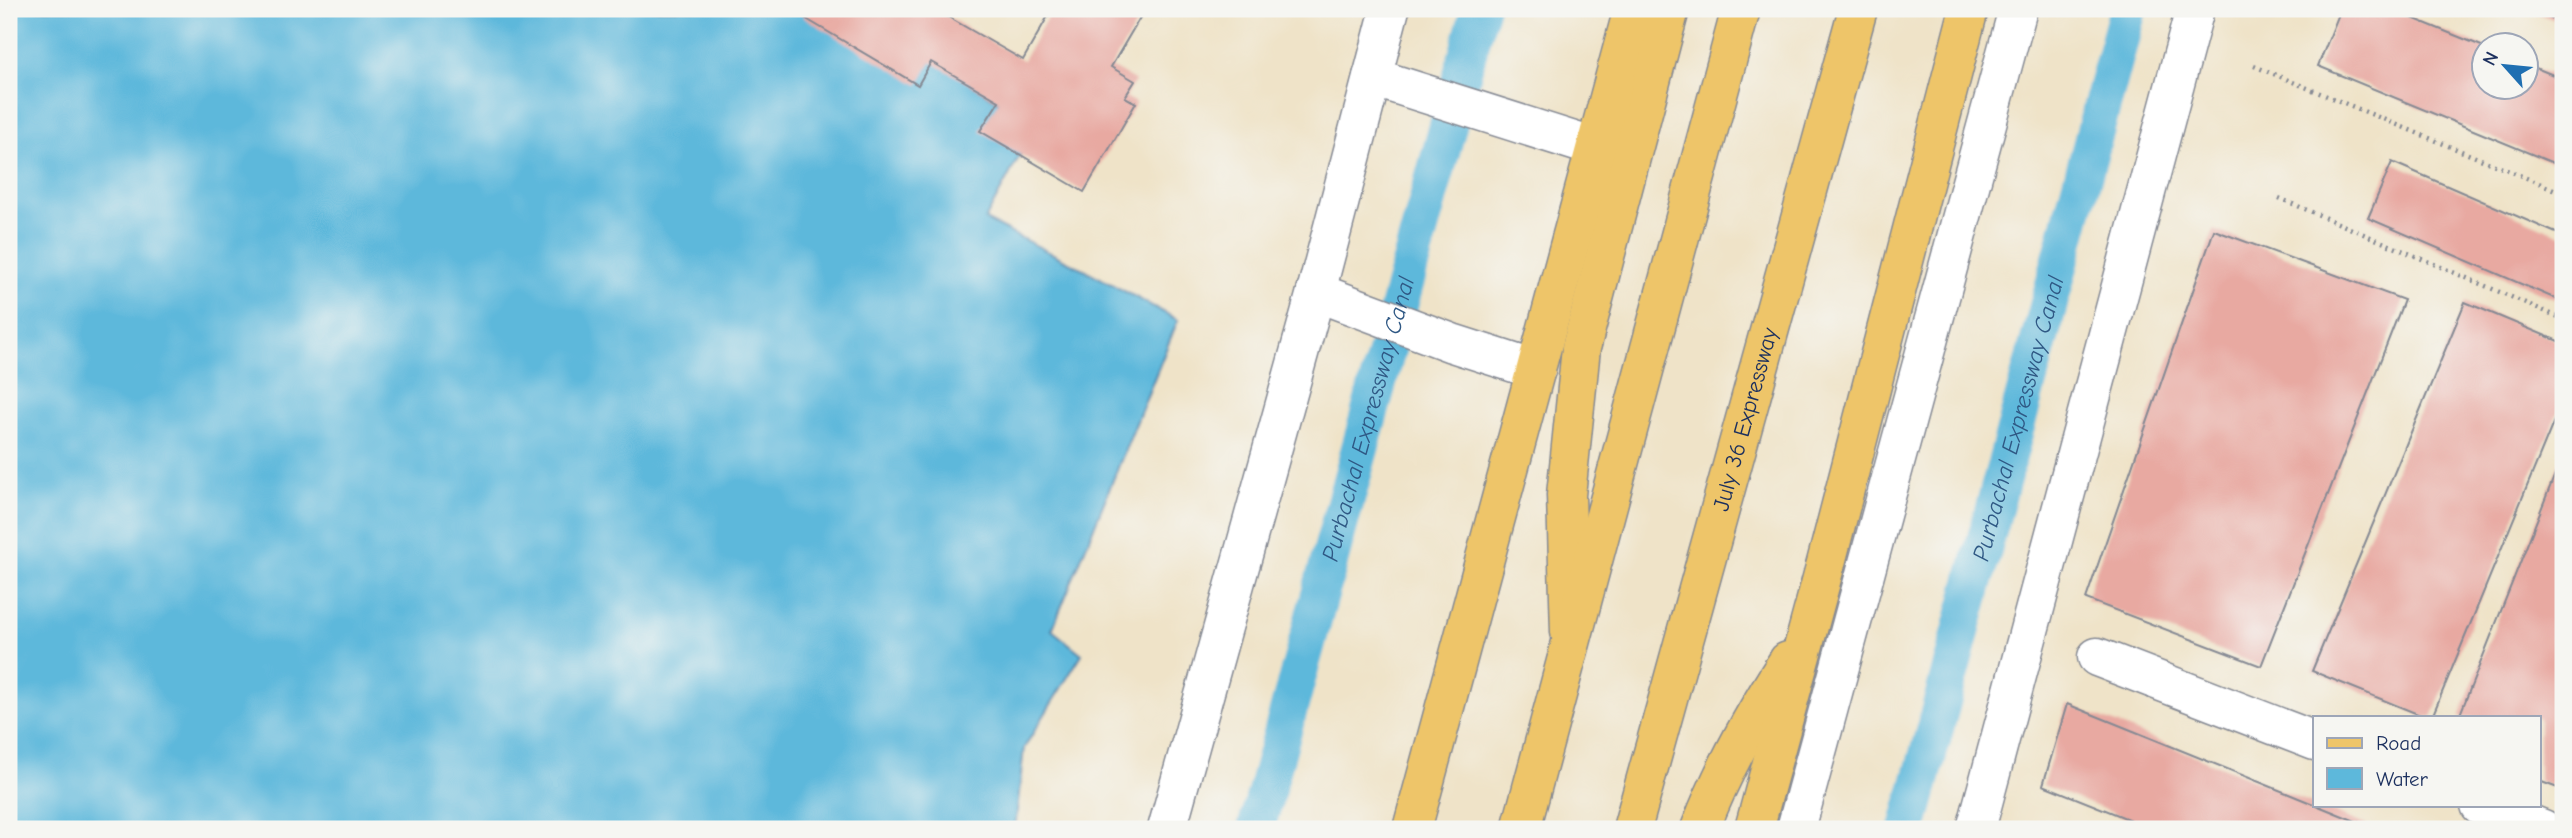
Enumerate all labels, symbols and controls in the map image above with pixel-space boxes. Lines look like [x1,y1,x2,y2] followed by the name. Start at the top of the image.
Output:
[2470,32,2540,102] north arrow
[2478,48,2503,69] text: N
[1967,272,2070,564] water label: Purbachal Expressway Canal
[1316,273,1420,564] water label: Purbachal Expressway Canal
[1707,324,1783,514] street label: July 36 Expressway
[2313,716,2540,806] legend
[2376,731,2421,755] text: Road
[2376,767,2429,791] text: Water

